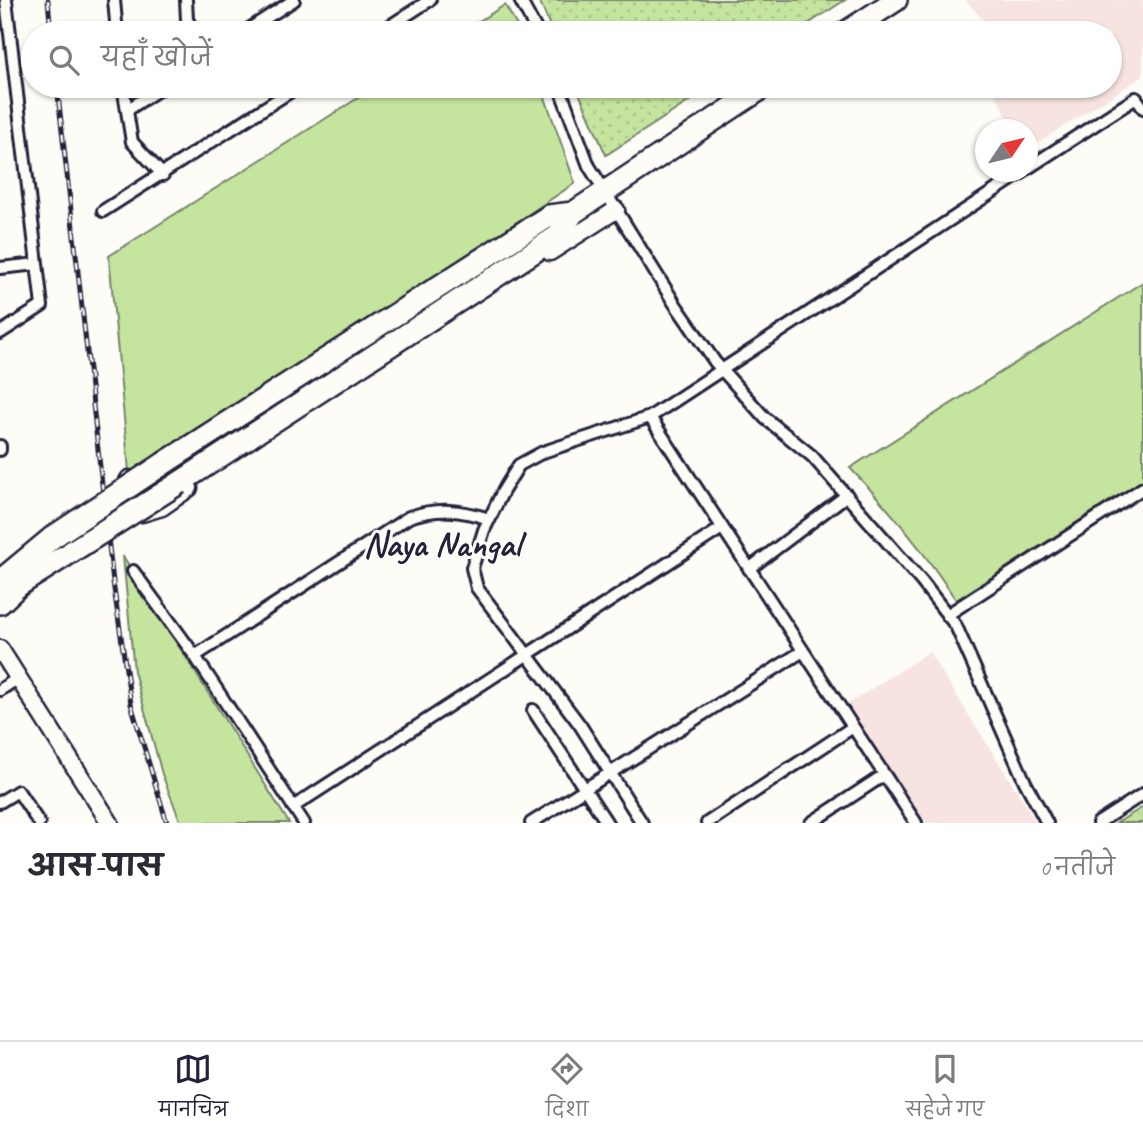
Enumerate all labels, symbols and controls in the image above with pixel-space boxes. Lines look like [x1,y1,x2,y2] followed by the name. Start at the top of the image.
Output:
[21,21,1122,98] search box
[45,41,83,79] icon: search
[101,41,212,74] text: यहाँ खोजें
[975,119,1038,182] north arrow
[364,522,527,567] district label: Naya Nangal
[28,847,163,885] text: आस-पास
[1039,853,1115,882] text: 0 नतीजे
[159,1050,228,1130] tab: मानचित्र
[545,1050,589,1130] tab: दिशा
[906,1050,984,1130] tab: सहेजे गए

